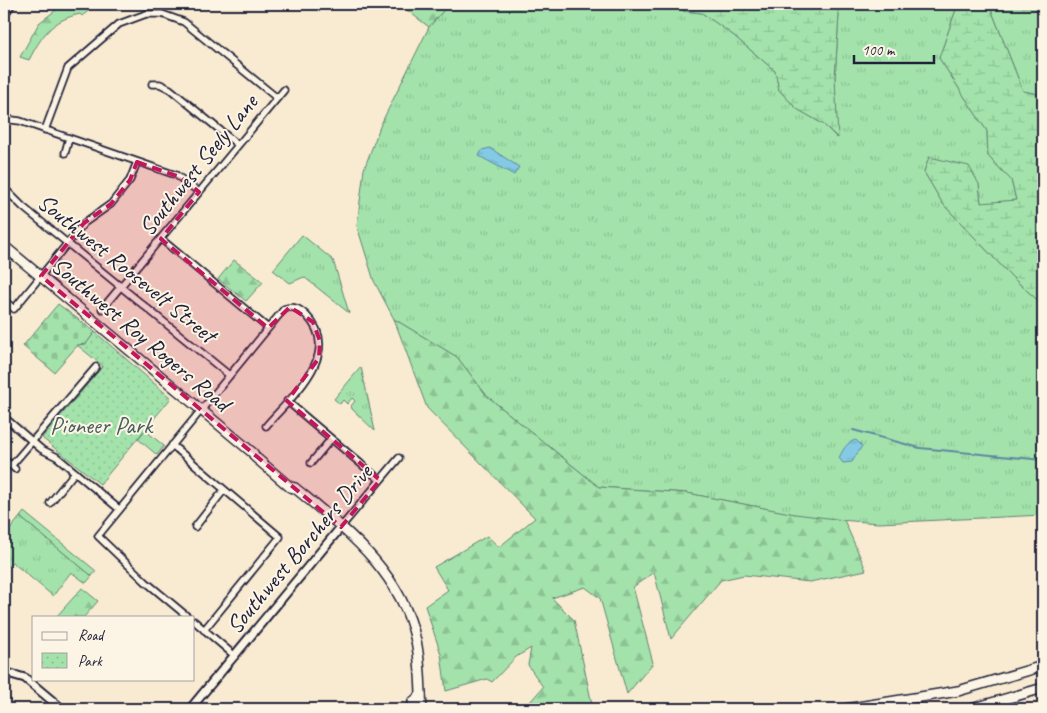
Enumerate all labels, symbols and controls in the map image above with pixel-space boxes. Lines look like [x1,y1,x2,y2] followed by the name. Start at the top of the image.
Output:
[854,32,934,64] scale bar
[862,41,896,60] text: 100 m
[132,87,266,242] street label: Southwest Seely Lane
[32,187,225,351] street label: Southwest Roosevelt Street
[45,250,239,420] street label: Southwest Roy Rogers Road
[50,410,154,440] park label: Pioneer Park
[219,456,380,640] street label: Southwest Borchers Drive
[32,616,195,680] legend
[78,626,105,645] text: Road
[78,652,103,671] text: Park

